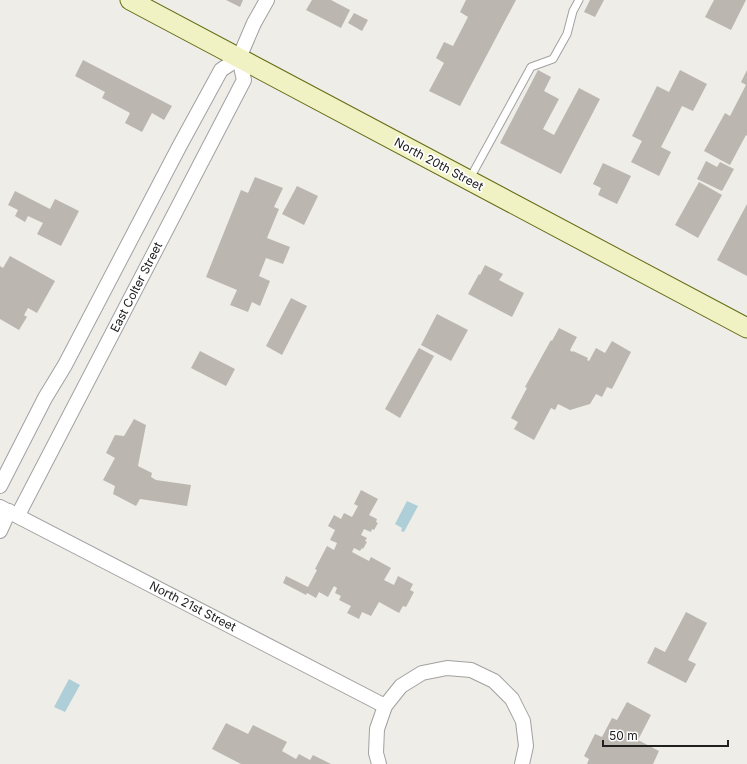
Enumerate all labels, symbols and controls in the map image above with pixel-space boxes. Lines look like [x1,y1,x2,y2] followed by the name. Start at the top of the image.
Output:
[392,134,486,194] street label: North 20th Street
[107,239,165,335] street label: East Colter Street
[147,578,239,634] street label: North 21st Street
[603,722,728,748] scale bar
[609,728,638,743] text: 50 m

